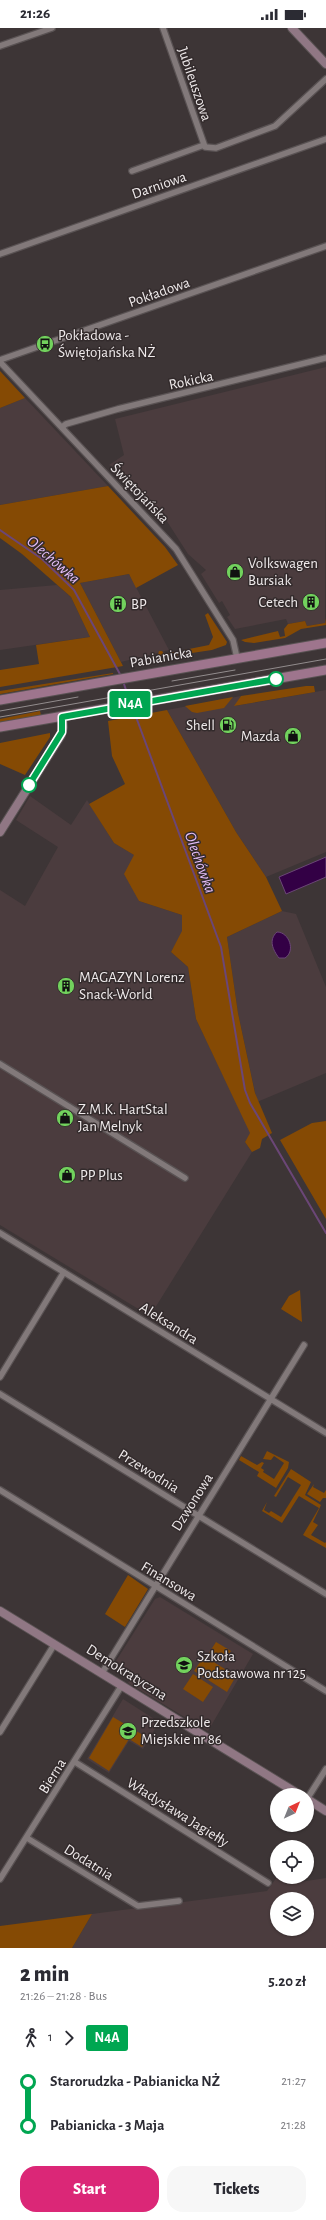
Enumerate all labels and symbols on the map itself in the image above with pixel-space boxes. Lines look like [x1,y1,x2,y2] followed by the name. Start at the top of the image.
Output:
[175,45,214,123] street label: Jubileuszowa
[130,169,188,202] street label: Darniowa
[127,275,192,310] street label: Pokładowa
[58,328,156,360] place label: Pokładowa - Świętojańska NŻ
[35,334,55,354] bus stop icon: Pokładowa - Świętojańska NŻ
[168,368,215,392] street label: Rokicka
[108,459,173,526] street label: Świętojańska
[24,533,83,587] water label: Olechówka
[248,556,318,588] place label: Volkswagen Bursiak
[225,562,245,582] shop icon: Volkswagen Bursiak
[301,592,321,612] building icon: Cetech
[108,594,128,614] building icon: BP
[259,595,298,610] place label: Cetech
[131,597,147,612] place label: BP
[129,645,194,670] street label: Pabianicka
[268,671,284,687] unlabelled marker
[107,691,153,717] line badge: N4A
[218,715,238,735] fuel station icon: Shell
[186,718,215,733] place label: Shell
[283,726,303,746] shop icon: Mazda
[241,729,280,744] place label: Mazda
[21,777,37,793] unlabelled marker
[182,829,219,895] water label: Olechówka
[79,970,184,1002] place label: MAGAZYN Lorenz Snack-World
[56,976,76,996] building icon: MAGAZYN Lorenz Snack-World
[78,1102,168,1134] place label: Z.M.K. HartStal Jan Melnyk
[55,1108,75,1128] shop icon: Z.M.K. HartStal Jan Melnyk
[57,1165,77,1185] shop icon: PP Plus
[80,1168,123,1183] place label: PP Plus
[137,1300,201,1347] street label: Aleksandra
[116,1447,182,1496] street label: Przewodnia
[169,1471,216,1534] street label: Dzwonowa
[138,1559,199,1604] street label: Finansowa
[84,1642,170,1703] street label: Demokratyczna
[197,1649,306,1681] place label: Szkoła Podstawowa nr 125
[174,1655,194,1675] school or university icon: Szkoła Podstawowa nr 125
[141,1715,222,1747] place label: Przedszkole Miejskie nr 86
[118,1721,138,1741] school or university icon: Przedszkole Miejskie nr 86
[36,1756,69,1796] street label: Bierna
[124,1775,232,1850] street label: Władysława Jagiełły
[270,1788,314,1832] north arrow
[62,1842,116,1883] street label: Dodatnia

